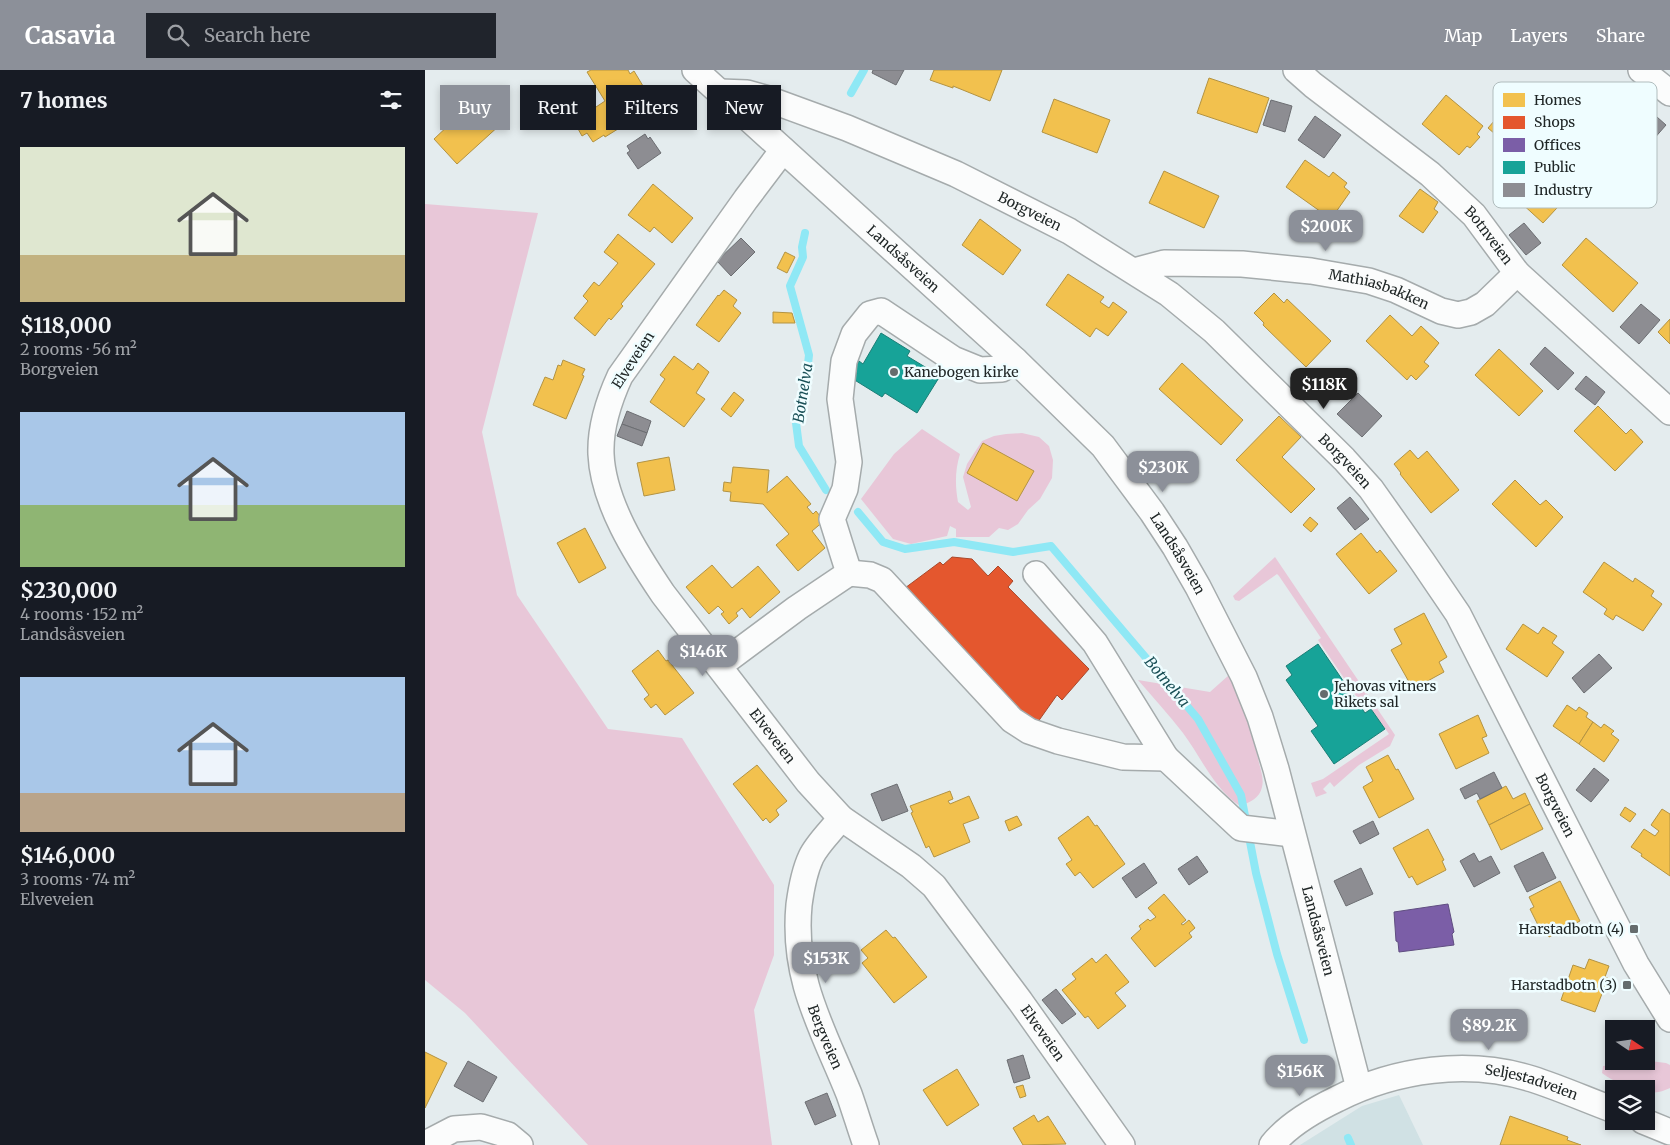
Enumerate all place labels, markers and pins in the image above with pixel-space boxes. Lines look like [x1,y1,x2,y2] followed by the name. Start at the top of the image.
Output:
[1291,210,1361,252] pin: $200K
[904,363,1019,381] place label: Kanebogen kirke
[888,366,900,378] marker: Kanebogen kirke
[1289,368,1359,410] pin: $118K
[1128,450,1198,493] pin: $230K
[668,634,738,677] pin: $146K
[1333,677,1437,711] place label: Jehovas vitners Rikets sal
[1318,688,1330,700] marker: Jehovas vitners Rikets sal
[1519,920,1624,938] place label: Harstadbotn (4)
[1628,923,1640,935] marker: Harstadbotn (4)
[791,942,861,984] pin: $153K
[1511,976,1617,994] place label: Harstadbotn (3)
[1621,979,1633,991] marker: Harstadbotn (3)
[1448,1008,1530,1051] pin: $89.2K
[1265,1054,1335,1097] pin: $156K

